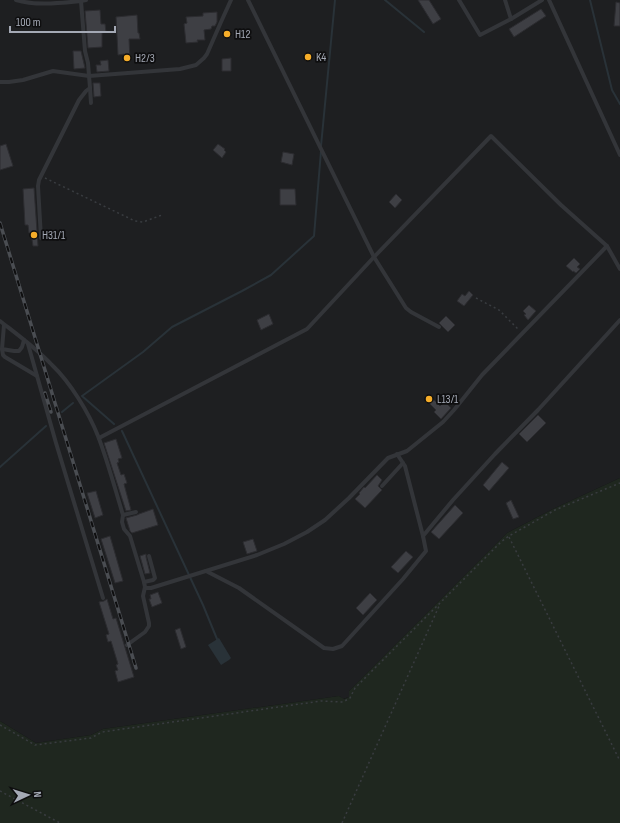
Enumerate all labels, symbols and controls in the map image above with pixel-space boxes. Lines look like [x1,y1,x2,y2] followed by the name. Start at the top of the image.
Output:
[10,8,115,34] scale bar
[16,15,41,30] text: 100 m
[235,27,250,42] place label: H12
[222,29,232,39] marker: H12
[316,50,326,65] place label: K4
[135,51,155,66] place label: H2/3
[303,52,313,62] marker: K4
[122,53,132,63] marker: H2/3
[42,228,66,243] place label: H31/1
[29,230,39,240] marker: H31/1
[437,392,459,407] place label: L13/1
[424,394,434,404] marker: L13/1
[8,775,48,815] north arrow
[31,791,44,798] text: N

